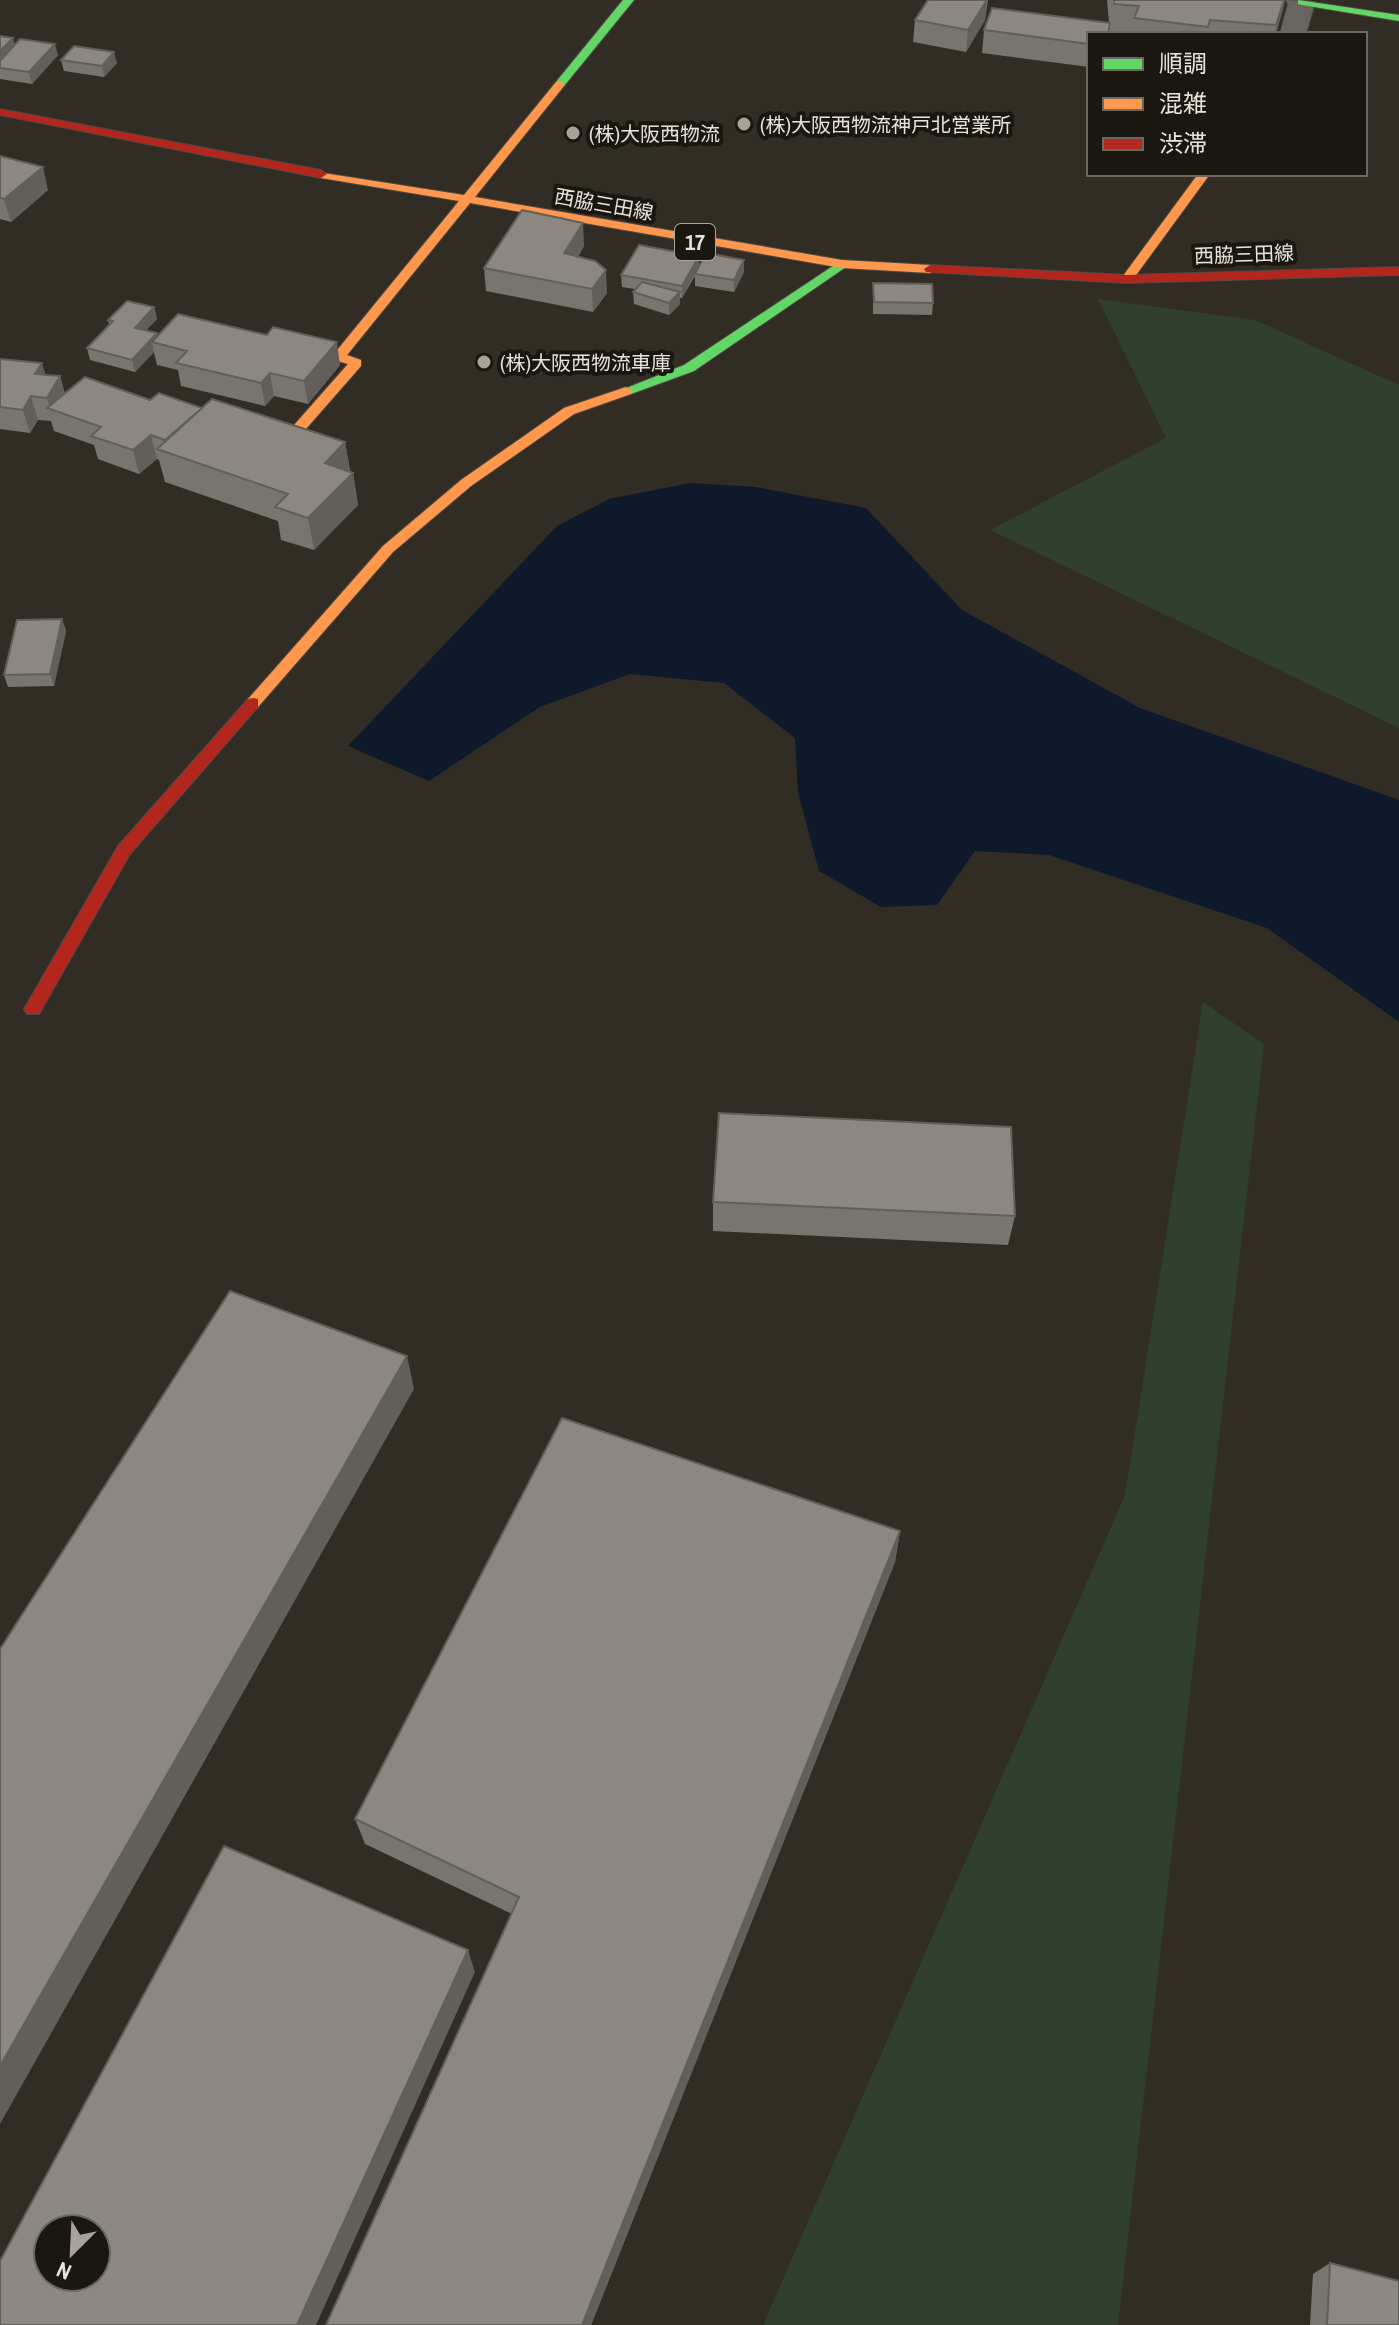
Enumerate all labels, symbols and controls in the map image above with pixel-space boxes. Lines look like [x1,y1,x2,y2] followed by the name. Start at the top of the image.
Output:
[1087,32,1367,176] legend
[1159,47,1207,79] text: 順調
[1159,87,1207,119] text: 混雑
[760,111,1011,138] place label: (株)大阪西物流神戸北営業所
[735,115,753,133] marker: (株)大阪西物流神戸北営業所
[589,120,720,147] place label: (株)大阪西物流
[564,124,582,142] marker: (株)大阪西物流
[1159,127,1207,159] text: 渋滞
[552,182,656,226] street label: 西脇三田線
[675,224,715,260] road number: 17
[1194,239,1294,269] street label: 西脇三田線
[500,349,671,376] place label: (株)大阪西物流車庫
[475,353,493,371] marker: (株)大阪西物流車庫
[32,2213,112,2293] north arrow
[52,2255,76,2288] text: N

